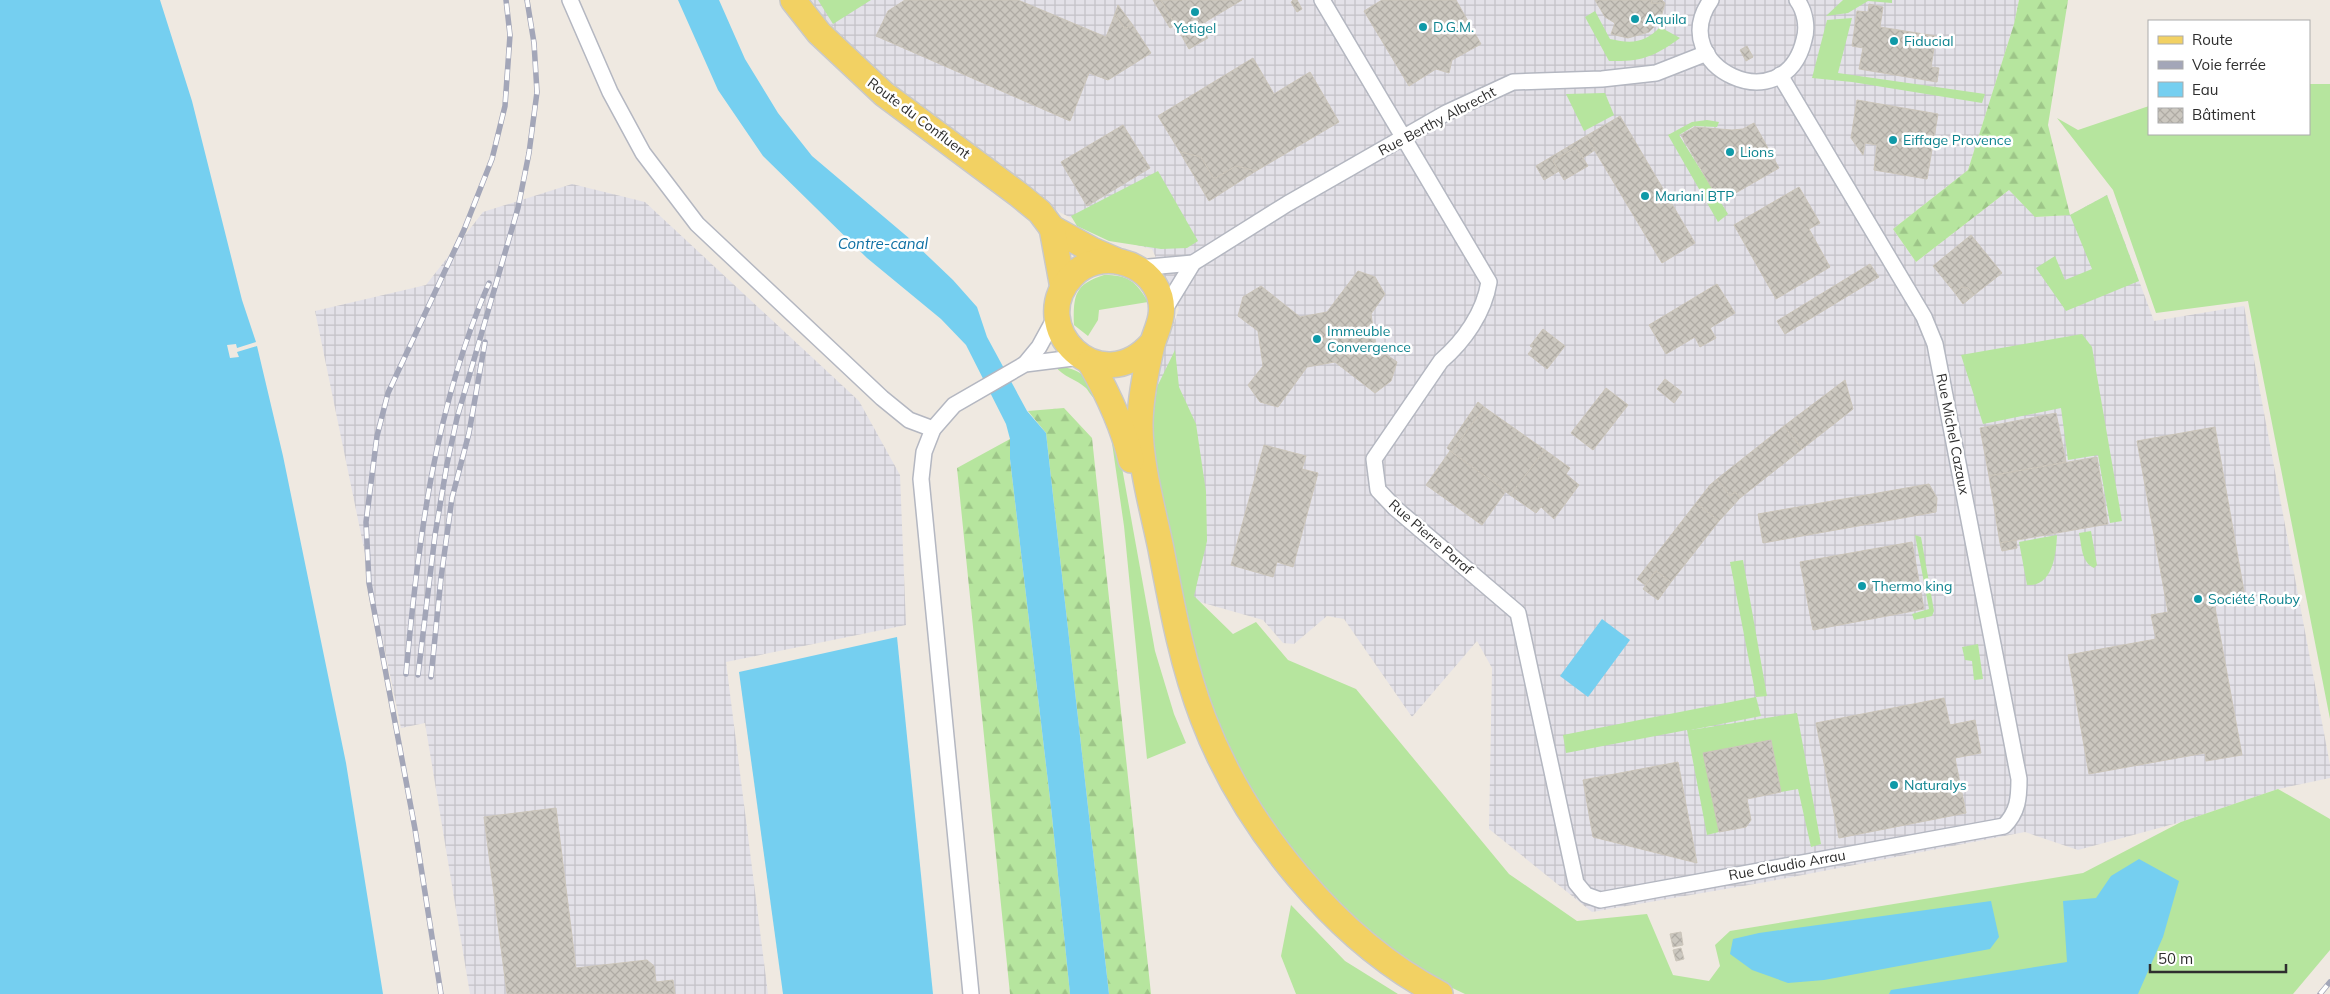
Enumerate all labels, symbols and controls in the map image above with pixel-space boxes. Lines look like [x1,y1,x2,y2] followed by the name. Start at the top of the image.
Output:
[1189,6,1201,18] marker: Yetigel
[1645,10,1687,28] place label: Aquila
[1629,13,1641,25] marker: Aquila
[1433,18,1474,36] place label: D.G.M.
[1173,19,1216,37] place label: Yetigel
[2148,20,2310,135] legend
[1417,21,1429,33] marker: D.G.M.
[2192,30,2233,49] text: Route
[1904,32,1954,50] place label: Fiducial
[1888,35,1900,47] marker: Fiducial
[2192,55,2266,74] text: Voie ferrée
[864,74,974,163] street label: Route du Confluent
[2192,80,2218,99] text: Eau
[1375,82,1499,160] street label: Rue Berthy Albrecht
[2192,105,2255,124] text: Bâtiment
[1903,131,2011,149] place label: Eiffage Provence
[1887,134,1899,146] marker: Eiffage Provence
[1740,143,1774,161] place label: Lions
[1724,146,1736,158] marker: Lions
[1655,187,1734,205] place label: Mariani BTP
[1639,190,1651,202] marker: Mariani BTP
[838,234,929,253] water label: Contre-canal
[1327,322,1411,356] place label: Immeuble Convergence
[1311,333,1323,345] marker: Immeuble Convergence
[1932,372,1974,497] street label: Rue Michel Cazaux
[1385,496,1477,579] street label: Rue Pierre Paraf
[1872,577,1953,595] place label: Thermo king
[1856,580,1868,592] marker: Thermo king
[2208,590,2301,608] place label: Société Rouby
[2192,593,2204,605] marker: Société Rouby
[1904,776,1967,794] place label: Naturalys
[1888,779,1900,791] marker: Naturalys
[1727,846,1847,884] street label: Rue Claudio Arrau
[2150,942,2286,974] scale bar
[2158,949,2193,968] text: 50 m

